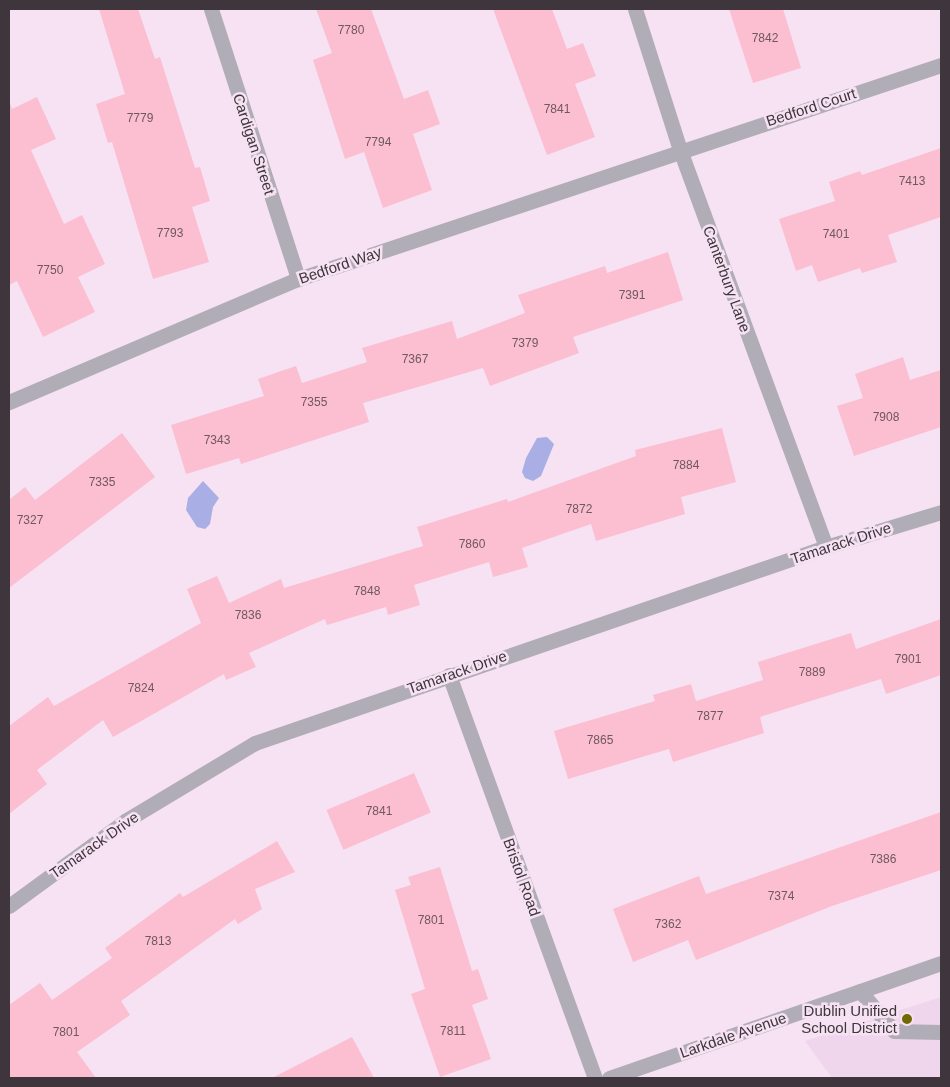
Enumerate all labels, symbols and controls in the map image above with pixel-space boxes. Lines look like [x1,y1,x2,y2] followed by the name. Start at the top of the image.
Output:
[338,24,364,38] house number: 7780
[752,32,778,46] house number: 7842
[764,84,858,130] street label: Bedford Court
[229,91,279,197] street label: Cardigan Street
[544,103,570,117] house number: 7841
[127,112,153,126] house number: 7779
[365,136,391,150] house number: 7794
[899,175,925,189] house number: 7413
[699,223,755,335] street label: Canterbury Lane
[157,227,183,241] house number: 7793
[823,228,849,242] house number: 7401
[296,242,384,288] street label: Bedford Way
[37,264,63,278] house number: 7750
[619,289,645,303] house number: 7391
[512,337,538,351] house number: 7379
[402,353,428,367] house number: 7367
[301,396,327,410] house number: 7355
[873,411,899,425] house number: 7908
[204,434,230,448] house number: 7343
[673,459,699,473] house number: 7884
[89,476,115,490] house number: 7335
[566,503,592,517] house number: 7872
[17,514,43,528] house number: 7327
[789,518,893,568] street label: Tamarack Drive
[459,538,485,552] house number: 7860
[354,585,380,599] house number: 7848
[235,609,261,623] house number: 7836
[405,647,509,697] street label: Tamarack Drive
[895,653,921,667] house number: 7901
[799,666,825,680] house number: 7889
[128,682,154,696] house number: 7824
[697,710,723,724] house number: 7877
[587,734,613,748] house number: 7865
[366,805,392,819] house number: 7841
[46,808,142,882] street label: Tamarack Drive
[500,836,544,918] street label: Bristol Road
[870,853,896,867] house number: 7386
[768,890,794,904] house number: 7374
[418,914,444,928] house number: 7801
[655,918,681,932] house number: 7362
[145,935,171,949] house number: 7813
[801,1001,897,1036] place label: Dublin Unified School District
[677,1008,789,1062] street label: Larkdale Avenue
[901,1013,913,1025] marker: Dublin Unified School District
[440,1025,466,1039] house number: 7811
[53,1026,79,1040] house number: 7801

